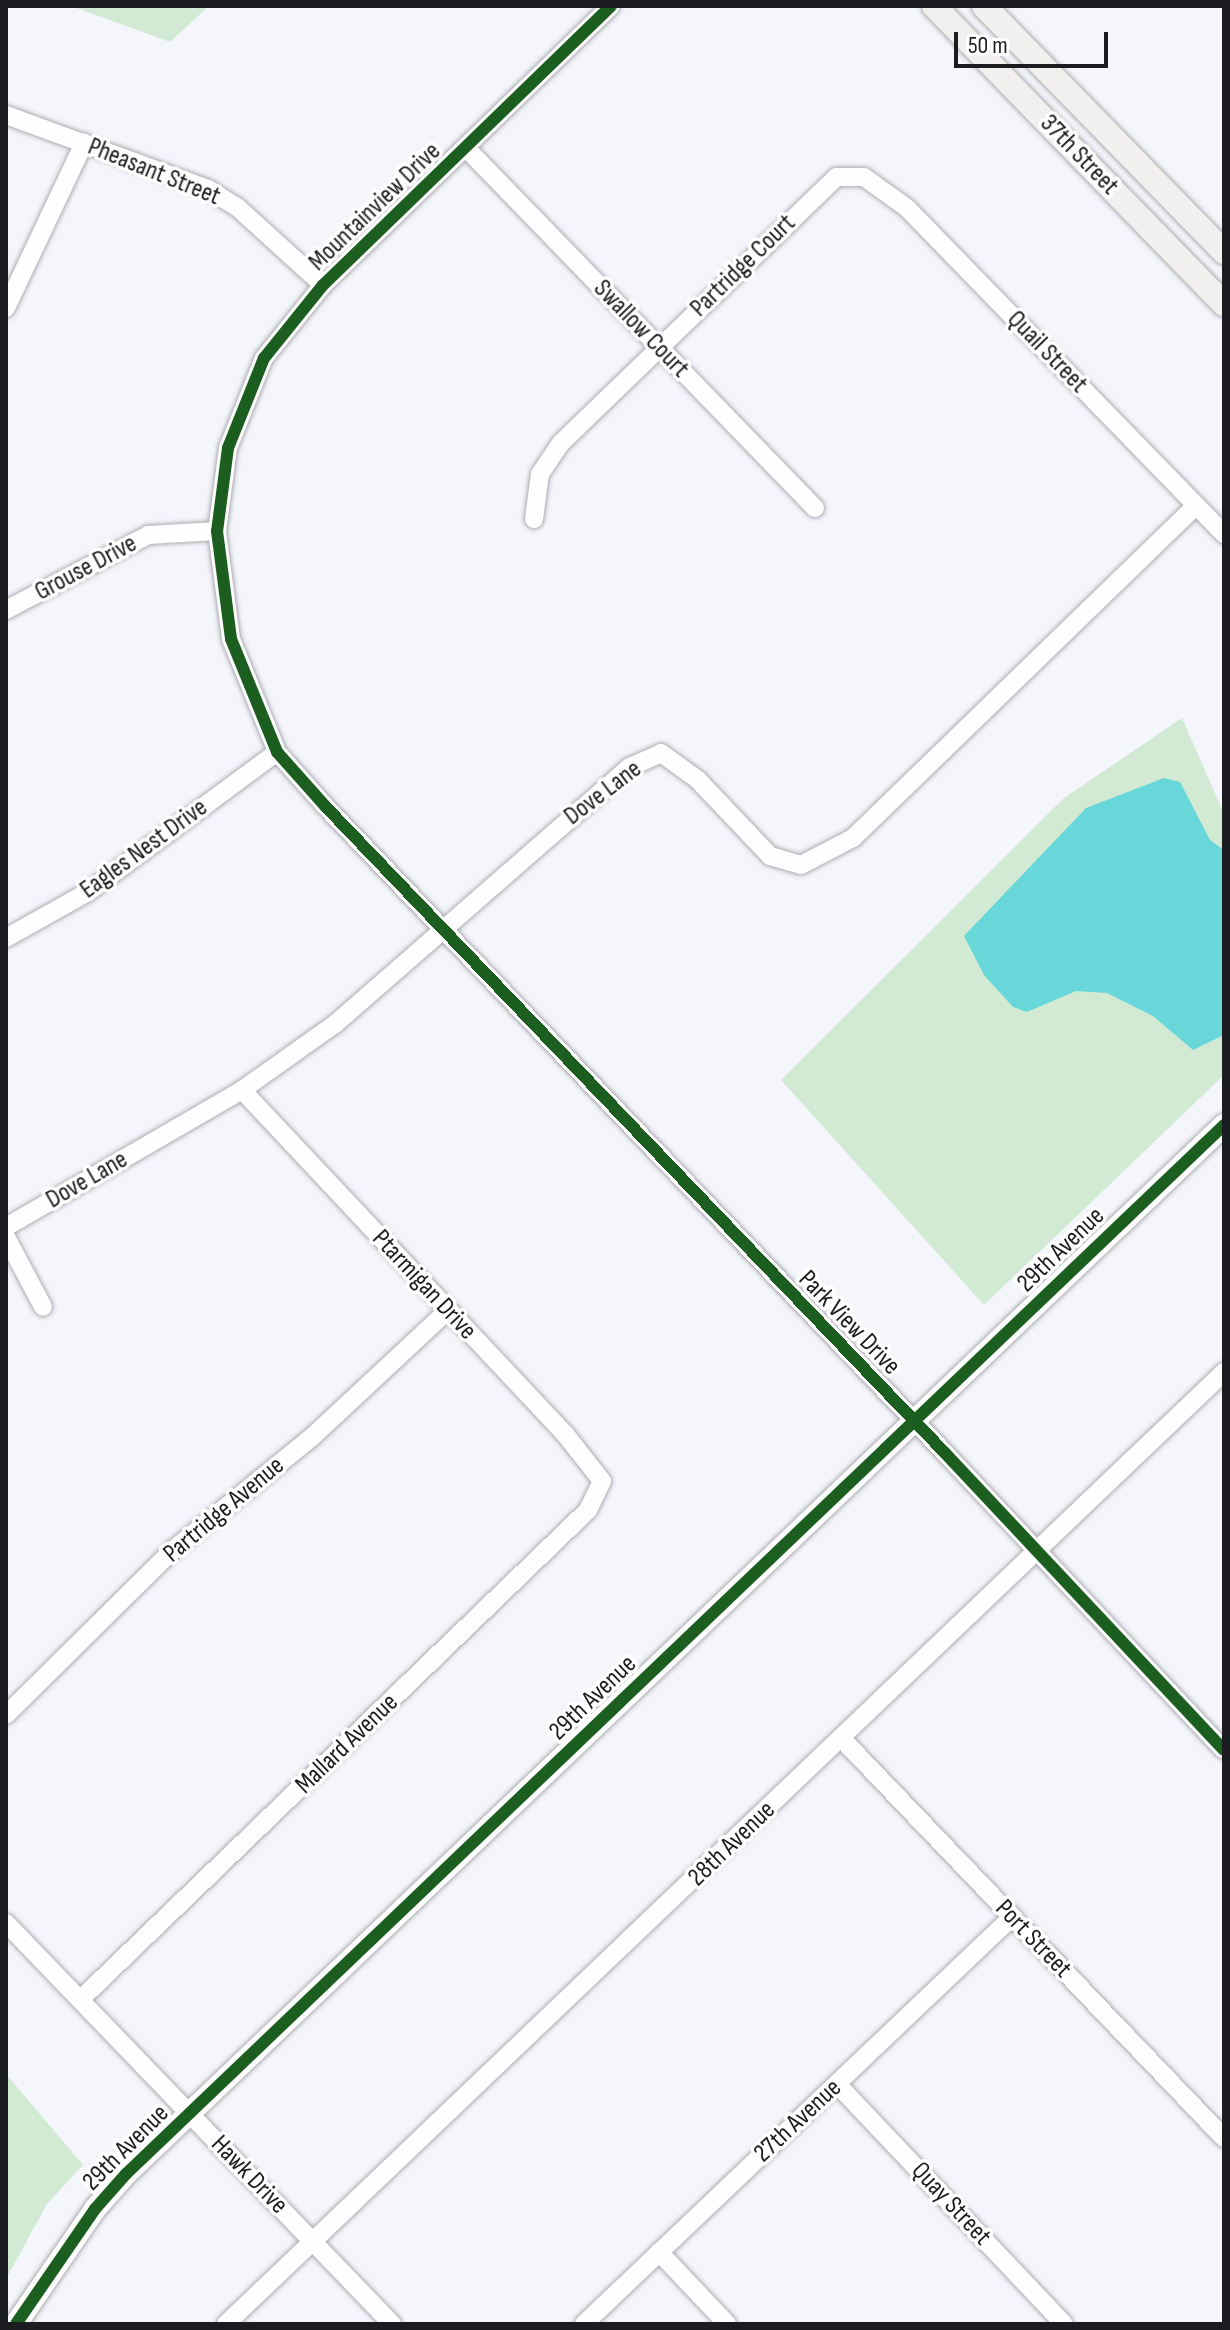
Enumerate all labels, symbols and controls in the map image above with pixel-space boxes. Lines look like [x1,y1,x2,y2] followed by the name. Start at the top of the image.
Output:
[958,16,1112,66] scale bar
[968,31,1008,60] text: 50 m
[1033,108,1125,202] street label: 37th Street
[83,131,225,213] street label: Pheasant Street
[302,136,448,278] street label: Mountainview Drive
[684,208,802,324] street label: Partridge Court
[587,273,695,385] street label: Swallow Court
[1000,304,1094,400] street label: Quail Street
[30,528,142,608] street label: Grouse Drive
[558,754,648,832] street label: Dove Lane
[74,792,214,906] street label: Eagles Nest Drive
[41,1144,133,1216] street label: Dove Lane
[1011,1201,1111,1299] street label: 29th Avenue
[365,1224,483,1346] street label: Ptarmigan Drive
[792,1264,906,1382] street label: Park View Drive
[157,1451,291,1569] street label: Partridge Avenue
[543,1649,643,1747] street label: 29th Avenue
[289,1687,405,1801] street label: Mallard Avenue
[682,1795,782,1893] street label: 28th Avenue
[988,1893,1078,1985] street label: Port Street
[748,2073,848,2169] street label: 27th Avenue
[76,2098,176,2198] street label: 29th Avenue
[204,2129,294,2221] street label: Hawk Drive
[905,2156,997,2252] street label: Quay Street

